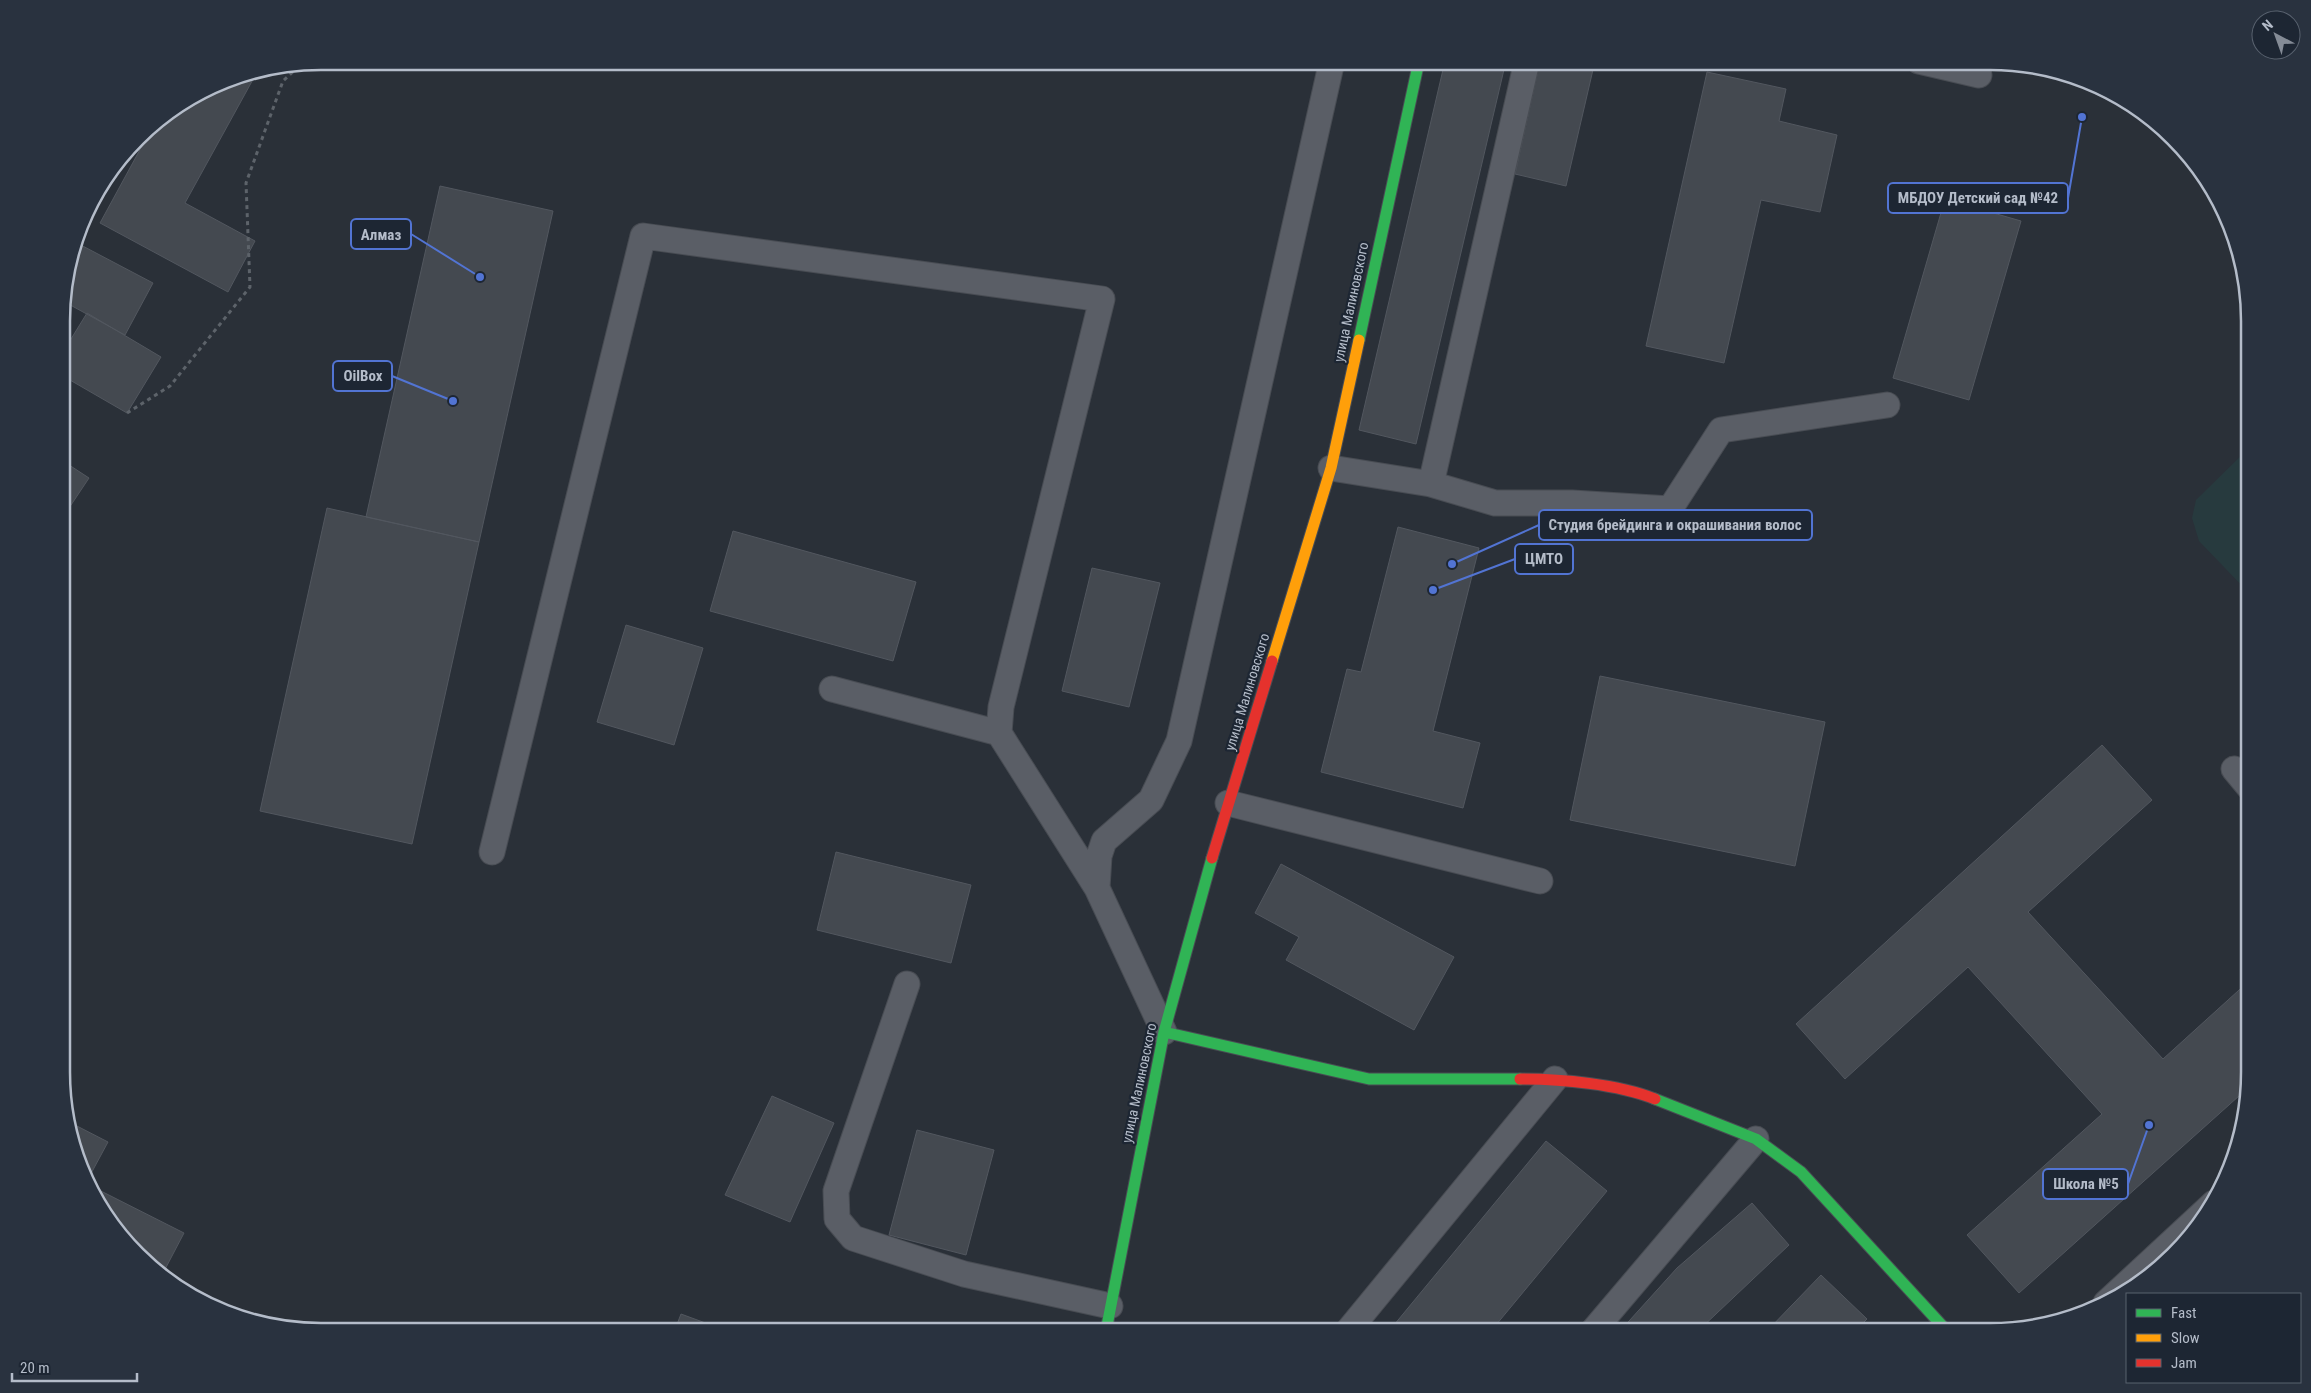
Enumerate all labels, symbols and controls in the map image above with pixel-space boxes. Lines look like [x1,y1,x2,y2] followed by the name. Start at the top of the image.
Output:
[2251,10,2301,60] north arrow
[2259,16,2276,34] text: N
[1888,183,2068,213] callout: МБДОУ Детский сад №42
[1898,189,2058,207] text: МБДОУ Детский сад №42
[351,219,411,249] callout: Алмаз
[361,226,401,244] text: Алмаз
[1330,241,1372,363] street label: улица Малиновского
[333,361,392,391] callout: OilBox
[343,367,383,385] text: OilBox
[1539,510,1812,540] callout: Студия брейдинга и окрашивания волос
[1548,516,1802,534] text: Студия брейдинга и окрашивания волос
[1515,544,1573,574] callout: ЦМТО
[1525,550,1563,568] text: ЦМТО
[1222,631,1272,753] street label: улица Малиновского
[1118,1022,1160,1144] street label: улица Малиновского
[2043,1169,2128,1199] callout: Школа №5
[2053,1175,2119,1193] text: Школа №5
[2126,1293,2301,1383] legend
[2171,1304,2196,1322] text: Fast
[2171,1329,2200,1347] text: Slow
[12,1350,138,1382] scale bar
[2171,1354,2197,1372] text: Jam
[20,1359,50,1377] text: 20 m

